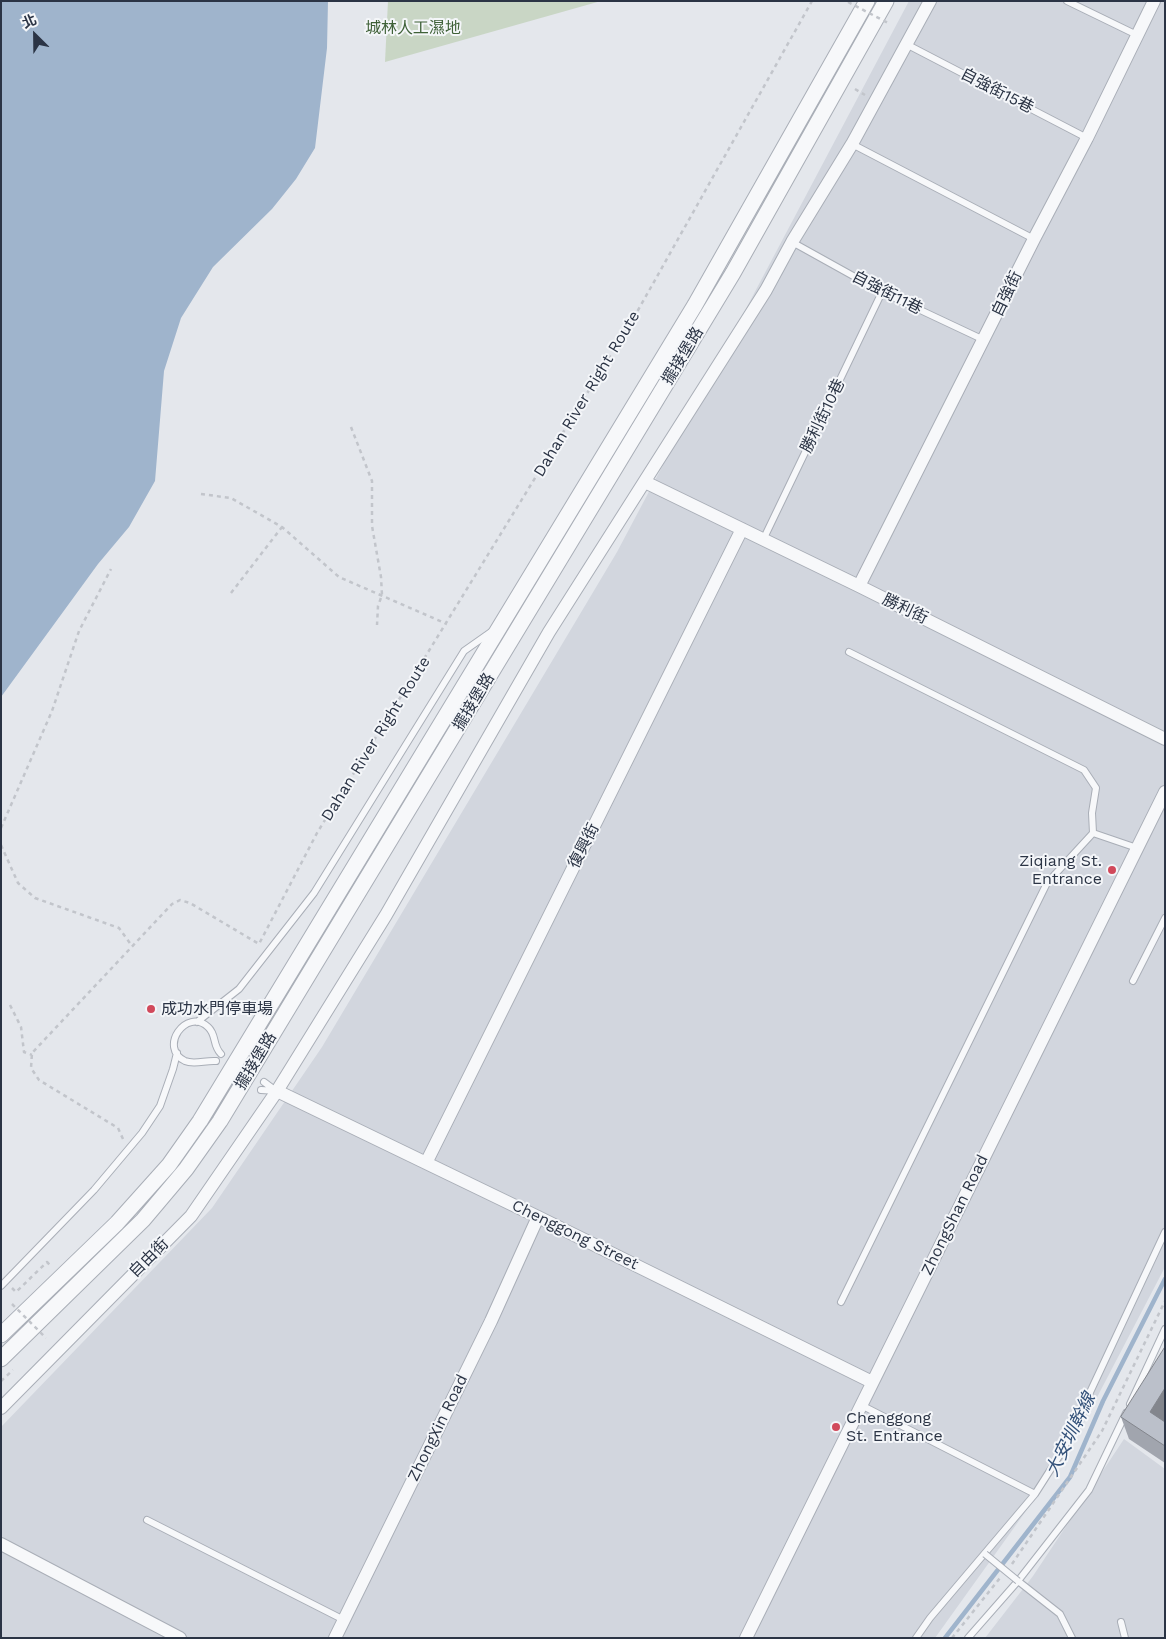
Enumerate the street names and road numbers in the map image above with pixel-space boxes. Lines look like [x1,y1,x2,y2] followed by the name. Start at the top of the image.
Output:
[957,64,1037,118] street label: 自強街15巷
[849,267,925,319] street label: 自強街11巷
[988,268,1026,320] street label: 自強街
[530,307,644,481] street label: Dahan River Right Route
[658,324,708,388] street label: 擺接堡路
[797,376,849,456] street label: 勝利街10巷
[879,590,931,628] street label: 勝利街
[317,653,435,825] street label: Dahan River Right Route
[449,670,499,734] street label: 擺接堡路
[565,820,603,872] street label: 復興街
[231,1029,281,1093] street label: 擺接堡路
[918,1152,992,1278] street label: ZhongShan Road
[508,1196,642,1274] street label: Chenggong Street
[125,1234,173,1282] street label: 自由街
[404,1372,472,1484] street label: ZhongXin Road

